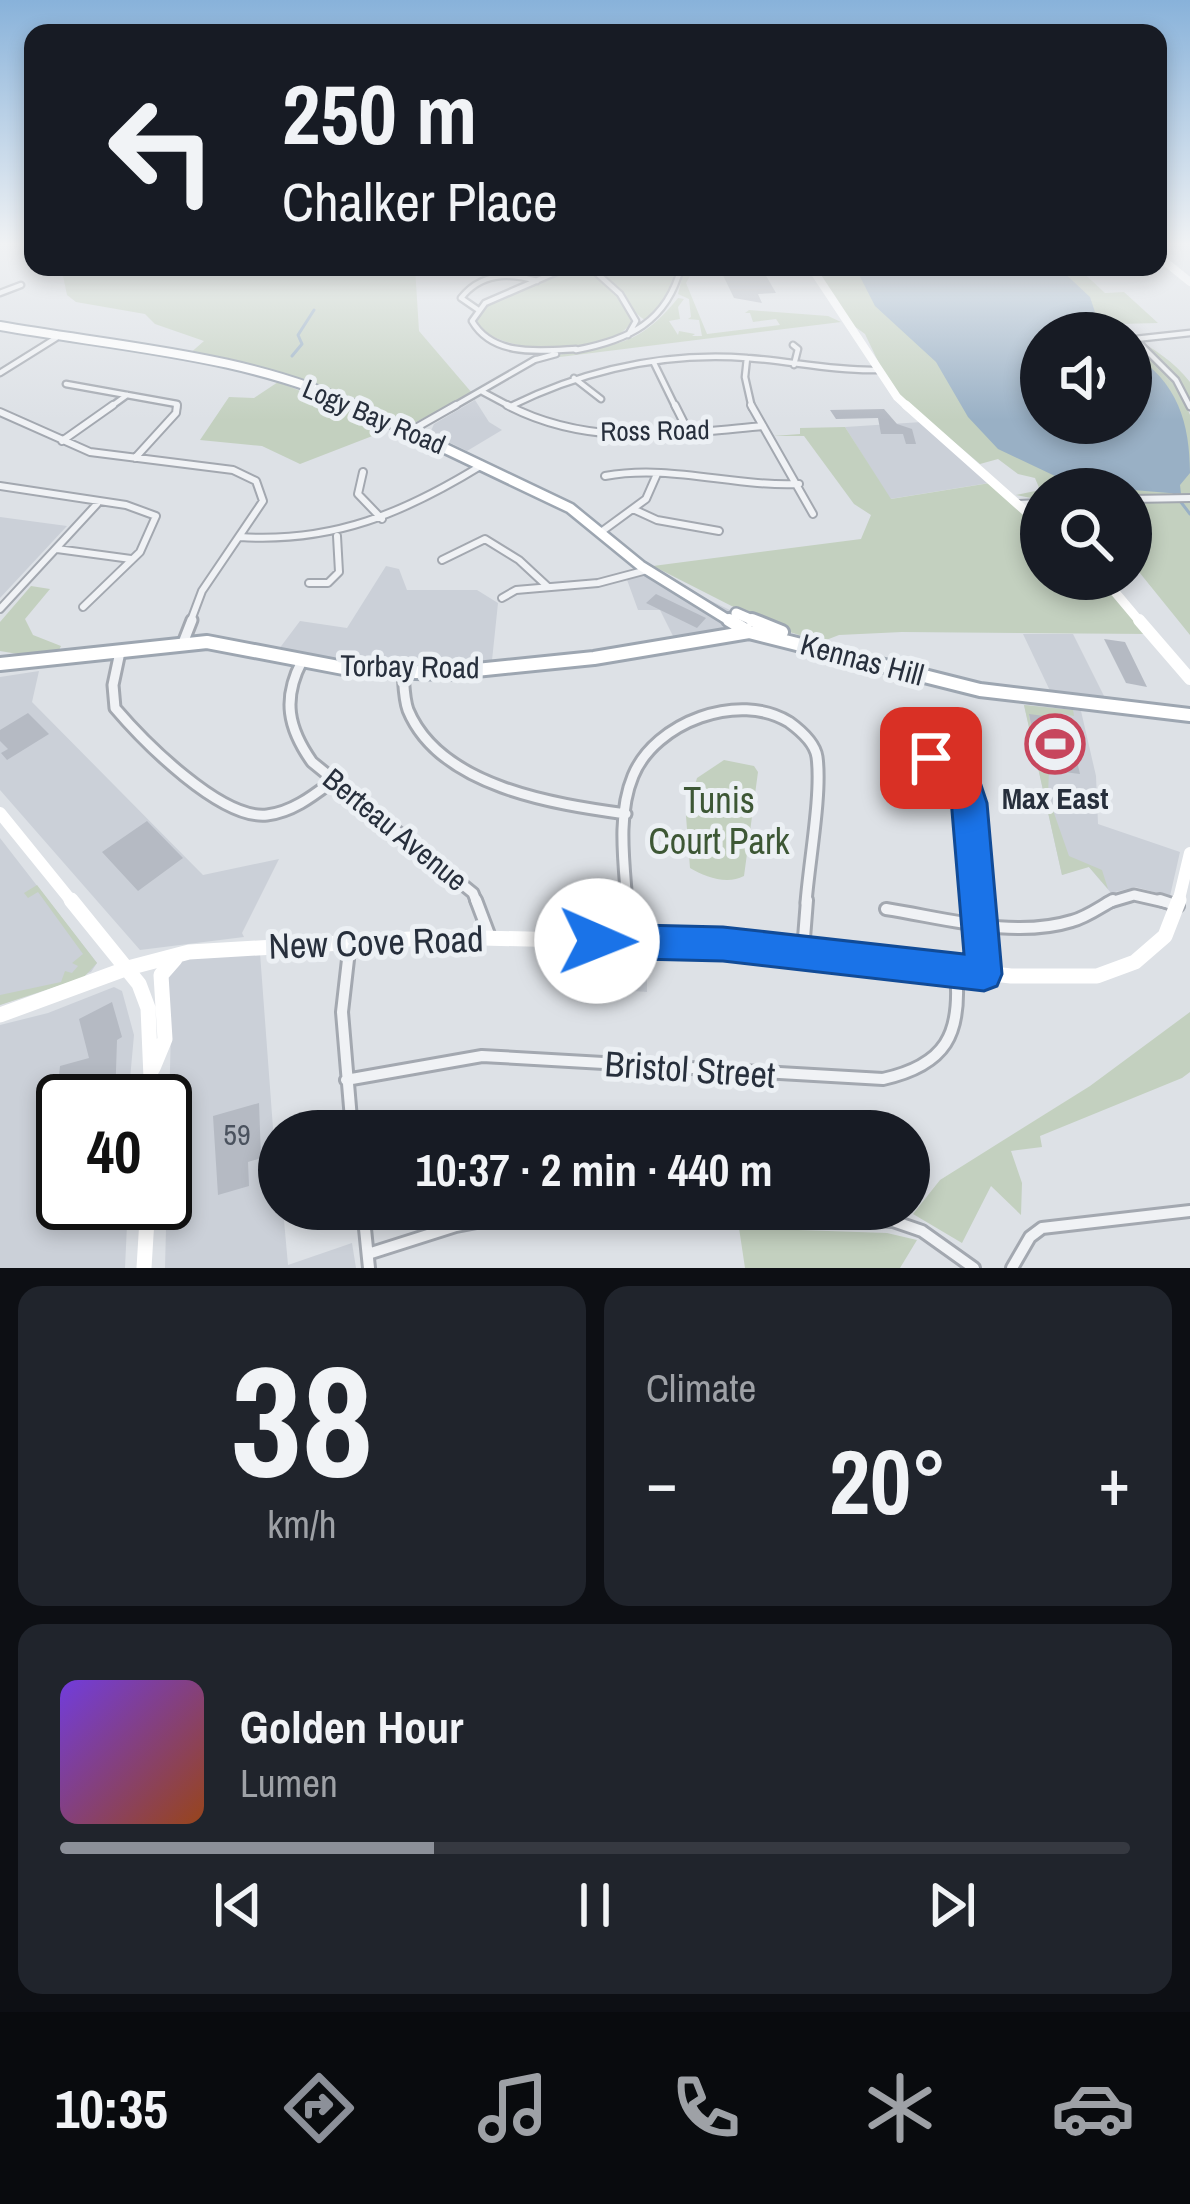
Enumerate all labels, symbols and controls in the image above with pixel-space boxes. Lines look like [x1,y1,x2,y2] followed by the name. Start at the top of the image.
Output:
[282,57,477,170] text: 250 m
[84,72,240,228] icon: left
[282,165,558,238] text: Chalker Place
[1020,312,1152,600] map controls
[1020,312,1152,444] button: sound
[298,370,451,462] street label: Logy Bay Road
[600,411,710,449] street label: Ross Road
[1020,468,1152,600] button: search
[796,623,928,695] street label: Kennas Hill
[340,645,480,687] street label: Torbay Road
[880,707,982,809] pin
[1024,713,1086,775] sports icon: Max East
[898,725,964,791] icon: arrive
[315,759,476,900] street label: Berteau Avenue
[648,776,790,865] park label: Tunis Court Park
[1002,778,1108,818] place label: Max East
[534,878,660,1004] position arrow
[268,914,484,970] street label: New Cove Road
[603,1039,777,1099] street label: Bristol Street
[36,1074,192,1230] speed limit sign: 40
[223,1114,251,1154] house number: 59
[416,1139,772,1200] text: 10:37 · 2 min · 440 m
[231,1315,373,1525] text: 38
[646,1362,756,1414] text: Climate
[829,1421,947,1542] text: 20°
[646,1437,678,1526] text: −
[1098,1437,1130,1526] text: +
[267,1498,337,1550] text: km/h
[240,1696,463,1757] text: Golden Hour
[240,1757,338,1809] text: Lumen
[205,1872,271,1938] icon: previous
[562,1872,628,1938] icon: pause
[919,1872,985,1938] icon: next
[277,2066,361,2150] icon: directions
[471,2066,555,2150] icon: music
[664,2066,748,2150] icon: phone
[858,2066,942,2150] icon: climate
[1051,2066,1135,2150] icon: car
[55,2072,168,2145] text: 10:35

